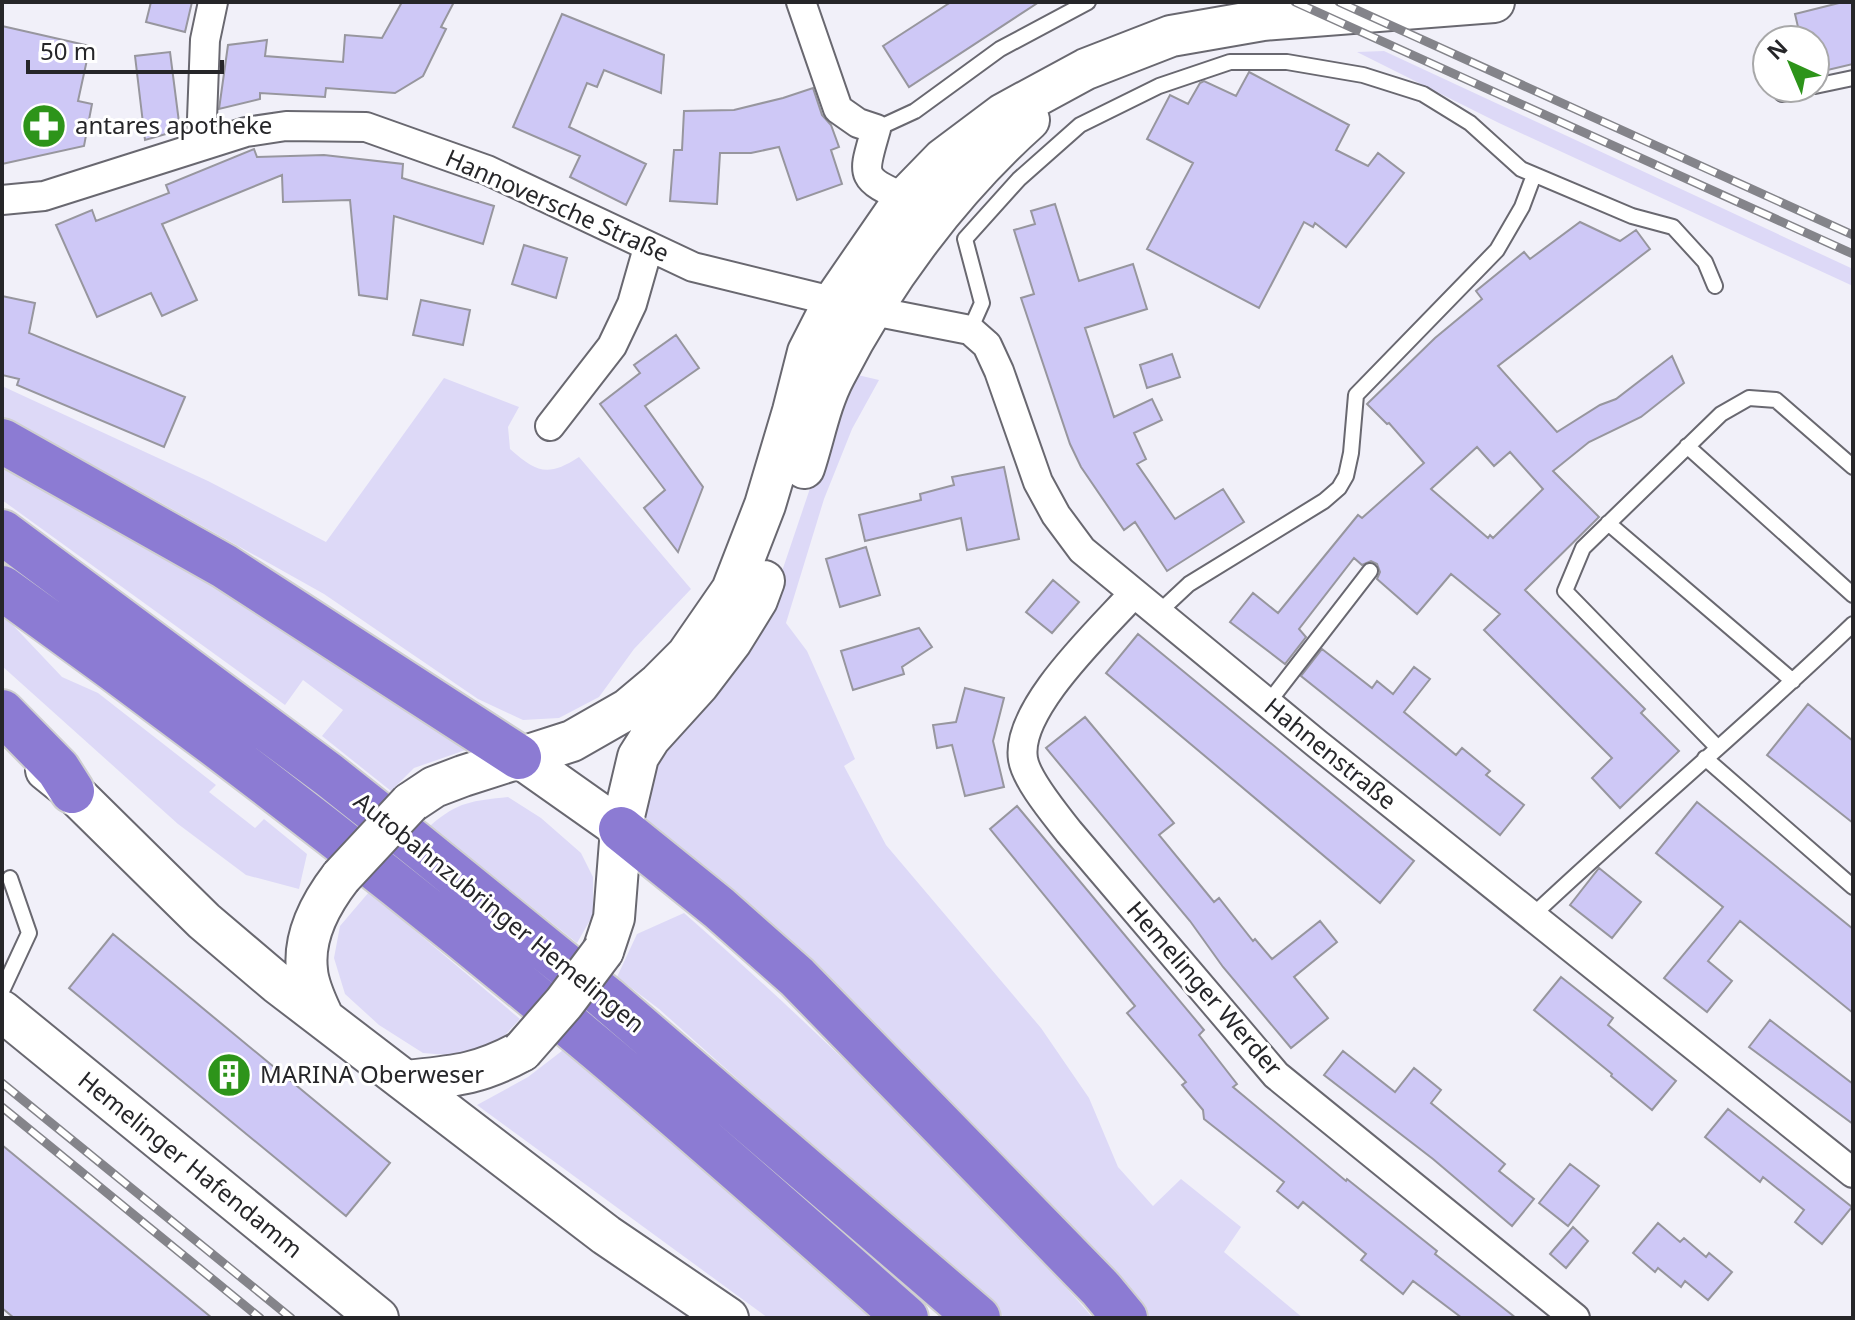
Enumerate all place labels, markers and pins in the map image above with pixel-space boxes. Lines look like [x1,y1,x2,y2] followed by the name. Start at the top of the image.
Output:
[20,102,68,150] pharmacy icon: antares apotheke
[75,108,272,141] place label: antares apotheke
[205,1051,253,1099] building icon: MARINA Oberweser
[260,1057,484,1090] place label: MARINA Oberweser

